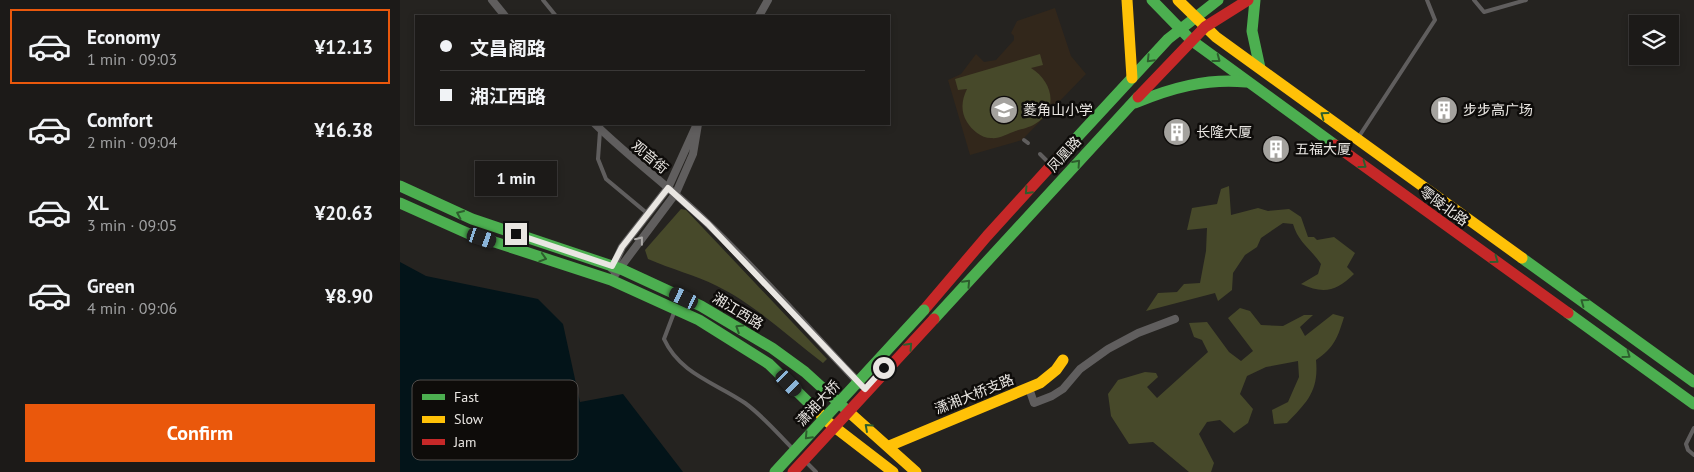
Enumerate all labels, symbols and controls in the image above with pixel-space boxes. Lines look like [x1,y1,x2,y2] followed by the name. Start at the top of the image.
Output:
[1629,15,1679,65] map controls
[1629,15,1679,65] button: layers
[27,24,72,69] icon: car
[87,25,160,49] text: Economy
[314,35,373,59] text: ¥12.13
[470,36,546,60] text: 文昌阁路
[87,49,177,69] text: 1 min · 09:03
[1147,53,1156,62] one-way arrow
[1211,54,1220,62] one-way arrow
[470,84,546,108] text: 湘江西路
[989,95,1019,125] school or university icon: 菱角山小学
[1429,95,1459,125] building icon: 步步高广场
[1023,101,1093,119] place label: 菱角山小学
[1463,101,1533,119] place label: 步步高广场
[27,107,72,152] icon: car
[87,108,153,132] text: Comfort
[1320,112,1330,121] one-way arrow
[1162,117,1192,147] building icon: 长隆大厦
[314,118,373,142] text: ¥16.38
[1196,123,1252,141] place label: 长隆大厦
[87,132,177,152] text: 2 min · 09:04
[1043,132,1085,176] street label: 凤凰路
[1261,134,1291,164] building icon: 五福大厦
[628,137,672,177] street label: 观音街
[1295,140,1351,158] place label: 五福大厦
[1071,159,1080,168] one-way arrow
[1357,159,1367,168] one-way arrow
[475,162,557,196] callout: 1 min
[496,168,536,188] text: 1 min
[1416,182,1472,230] street label: 零陵北路
[1025,185,1034,194] one-way arrow
[27,190,72,235] icon: car
[87,191,109,215] text: XL
[314,201,373,225] text: ¥20.63
[456,209,465,220] one-way arrow
[87,215,177,235] text: 3 min · 09:05
[505,223,527,245] route end
[465,226,498,250] car
[634,237,642,246] one-way arrow
[538,253,547,263] one-way arrow
[1489,255,1498,263] one-way arrow
[27,273,72,318] icon: car
[87,274,135,298] text: Green
[961,280,970,289] one-way arrow
[325,284,373,308] text: ¥8.90
[667,285,700,311] car
[709,289,767,333] street label: 湘江西路
[87,298,177,318] text: 4 min · 09:06
[1580,299,1589,308] one-way arrow
[736,325,745,335] one-way arrow
[903,343,912,352] one-way arrow
[1621,350,1630,358] one-way arrow
[873,357,895,379] route start
[773,367,804,399] car
[932,370,1016,418] street label: 潇湘大桥支路
[792,376,844,430] street label: 潇湘大桥
[412,380,578,460] legend
[454,388,479,406] text: Fast
[25,404,375,462] button: Confirm
[454,410,484,428] text: Slow
[864,424,873,433] one-way arrow
[805,430,814,439] one-way arrow
[453,433,476,451] text: Jam

